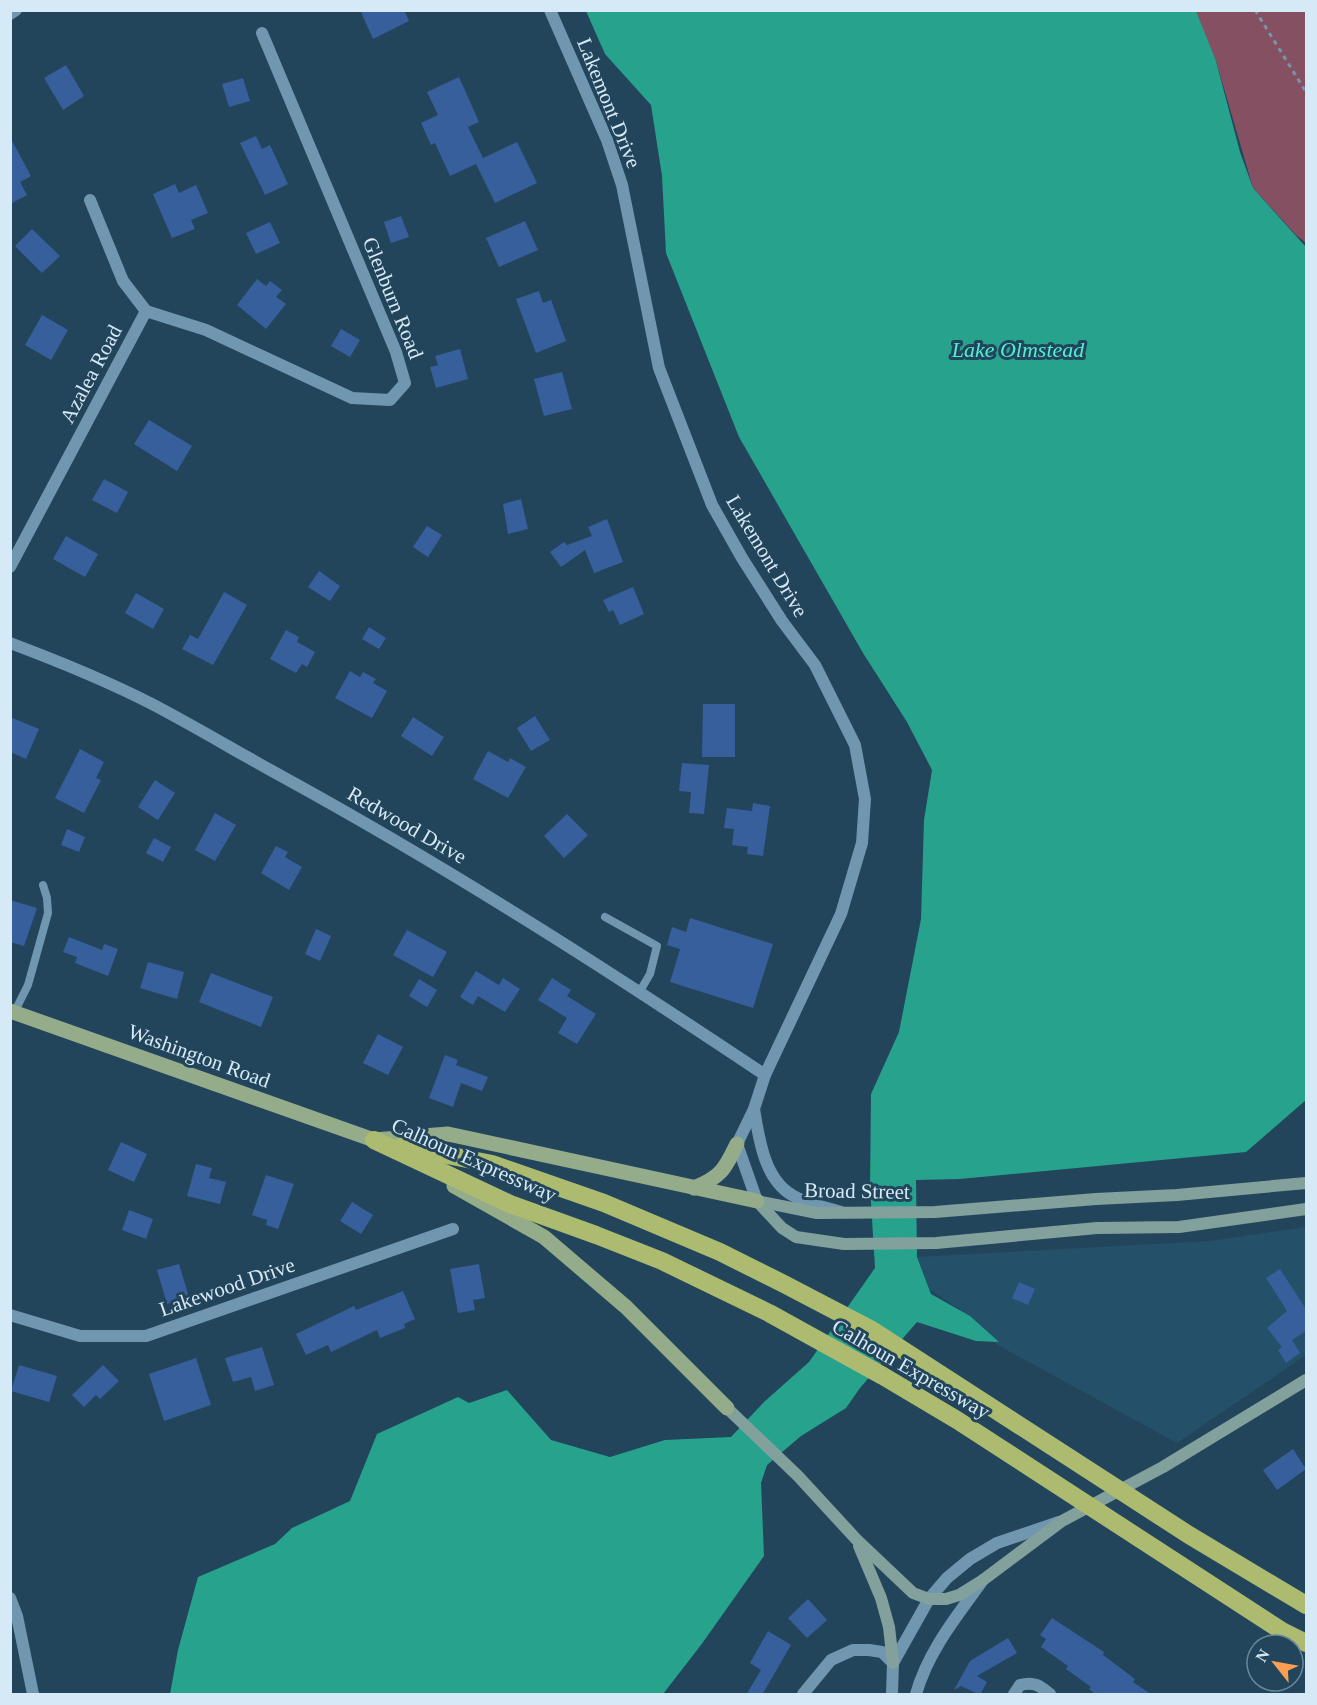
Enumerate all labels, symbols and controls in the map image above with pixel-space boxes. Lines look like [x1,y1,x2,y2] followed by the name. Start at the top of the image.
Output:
[572,34,646,172] street label: Lakemont Drive
[358,234,428,363] street label: Glenburn Road
[55,320,127,427] street label: Azalea Road
[951,337,1085,362] water label: Lake Olmstead
[721,491,813,621] street label: Lakemont Drive
[343,781,471,869] street label: Redwood Drive
[125,1019,274,1093] street label: Washington Road
[388,1113,561,1207] street label: Calhoun Expressway
[804,1178,910,1204] street label: Broad Street
[156,1253,298,1321] street label: Lakewood Drive
[828,1314,994,1424] street label: Calhoun Expressway
[1245,1633,1305,1693] north arrow
[1252,1646,1273,1665] text: N

